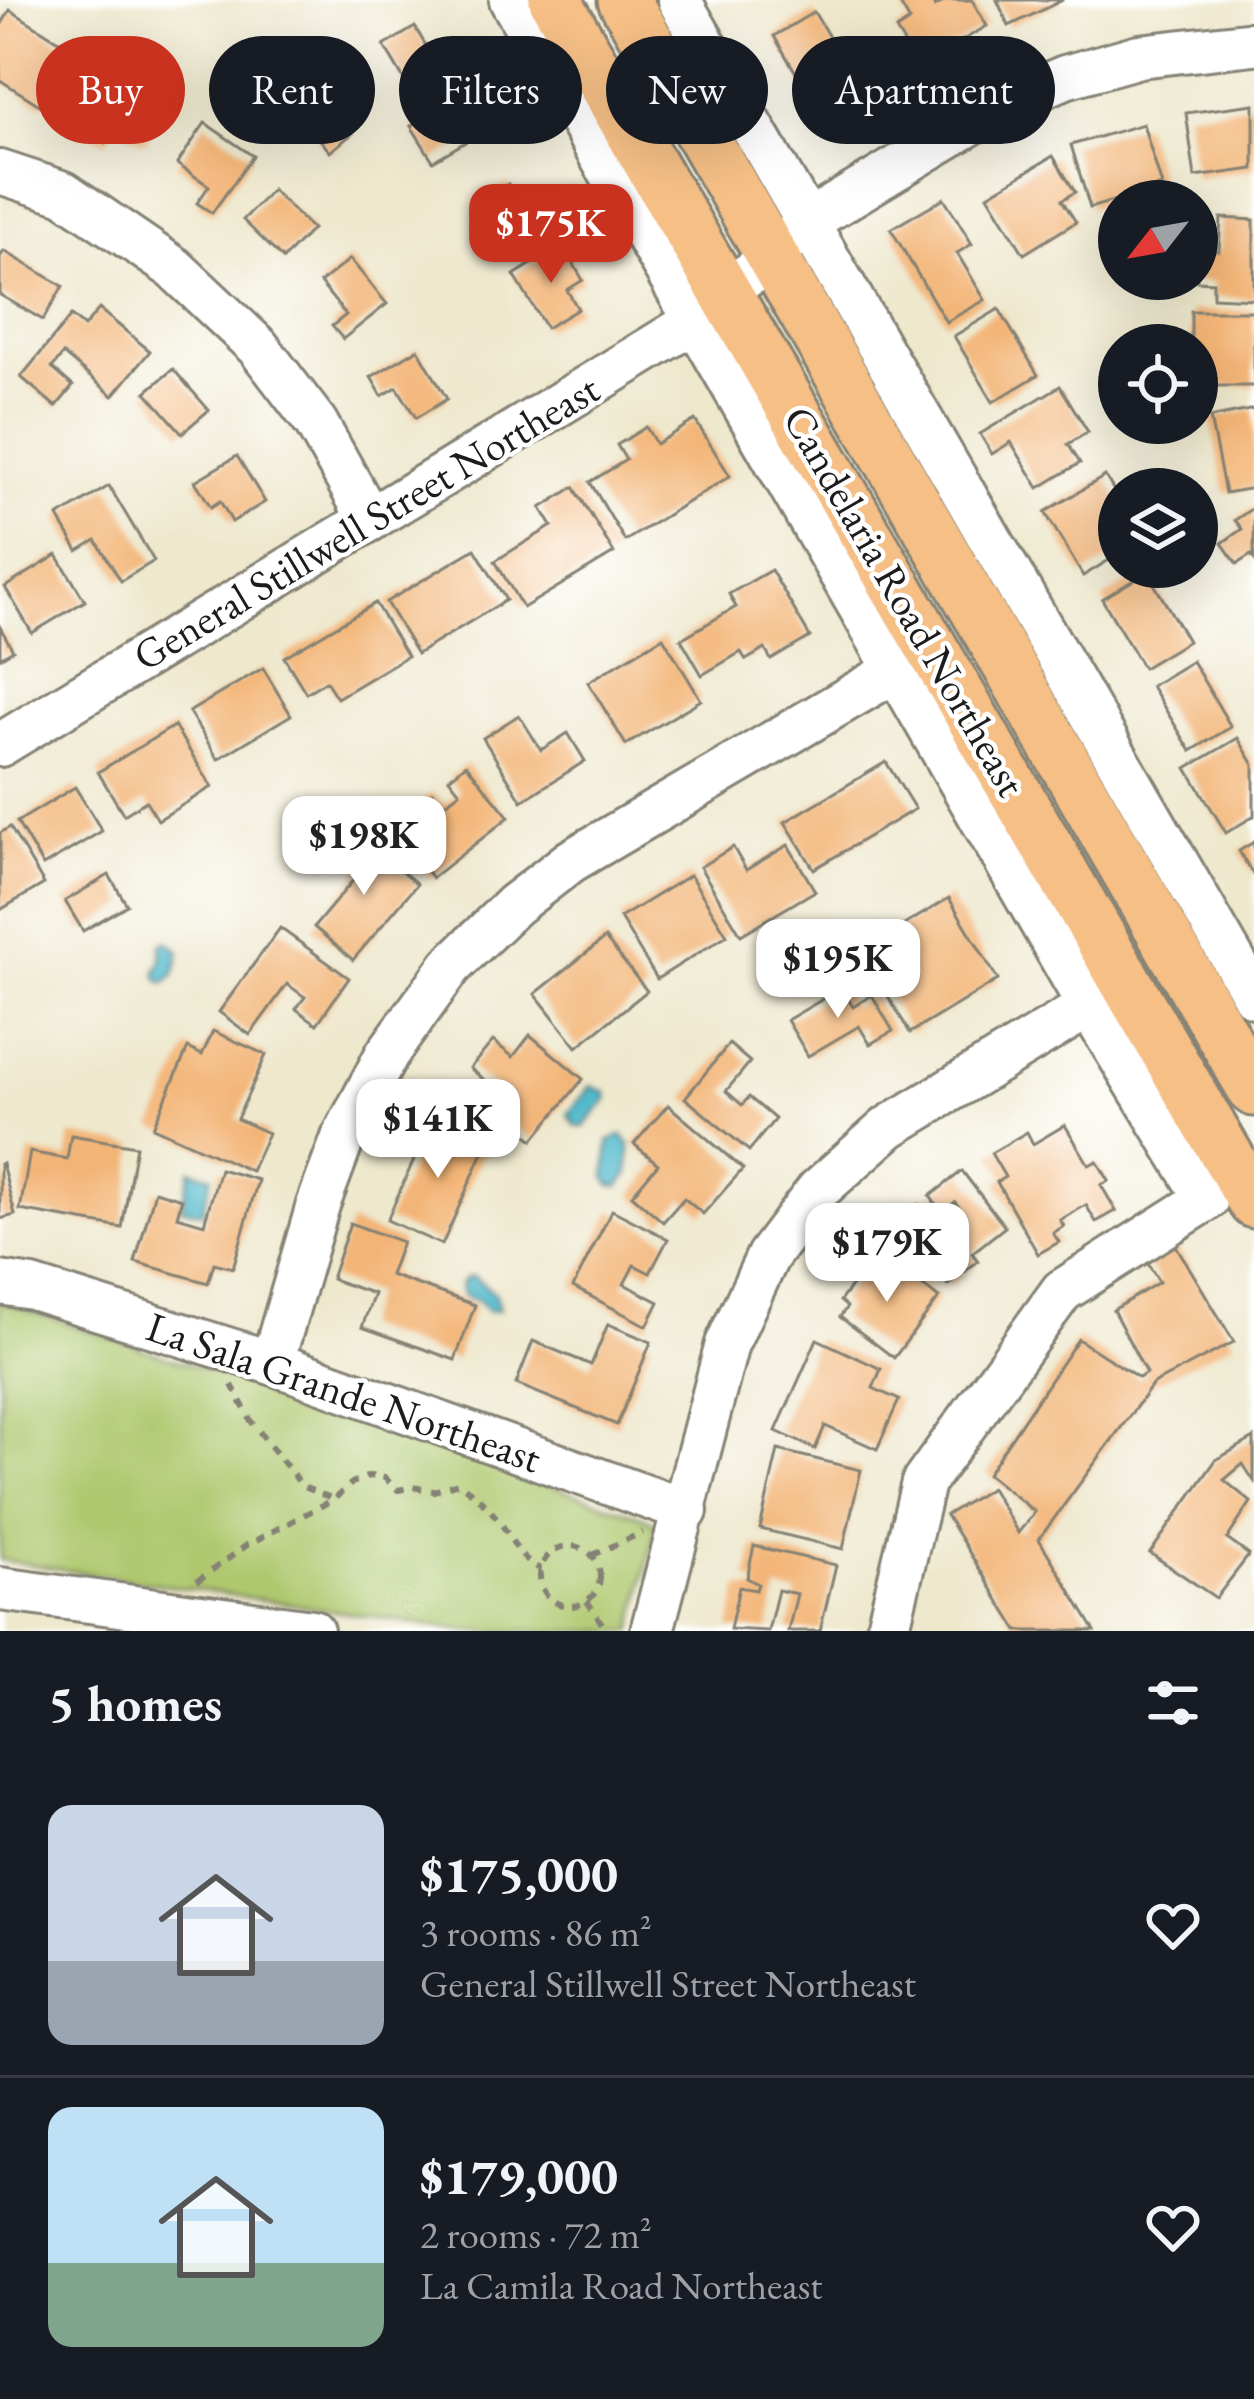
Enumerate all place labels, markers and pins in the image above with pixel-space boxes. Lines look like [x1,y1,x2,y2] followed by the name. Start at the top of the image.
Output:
[467,184,635,286] pin: $175K
[280,796,448,898] pin: $198K
[754,919,922,1021] pin: $195K
[354,1079,522,1181] pin: $141K
[803,1203,971,1305] pin: $179K

